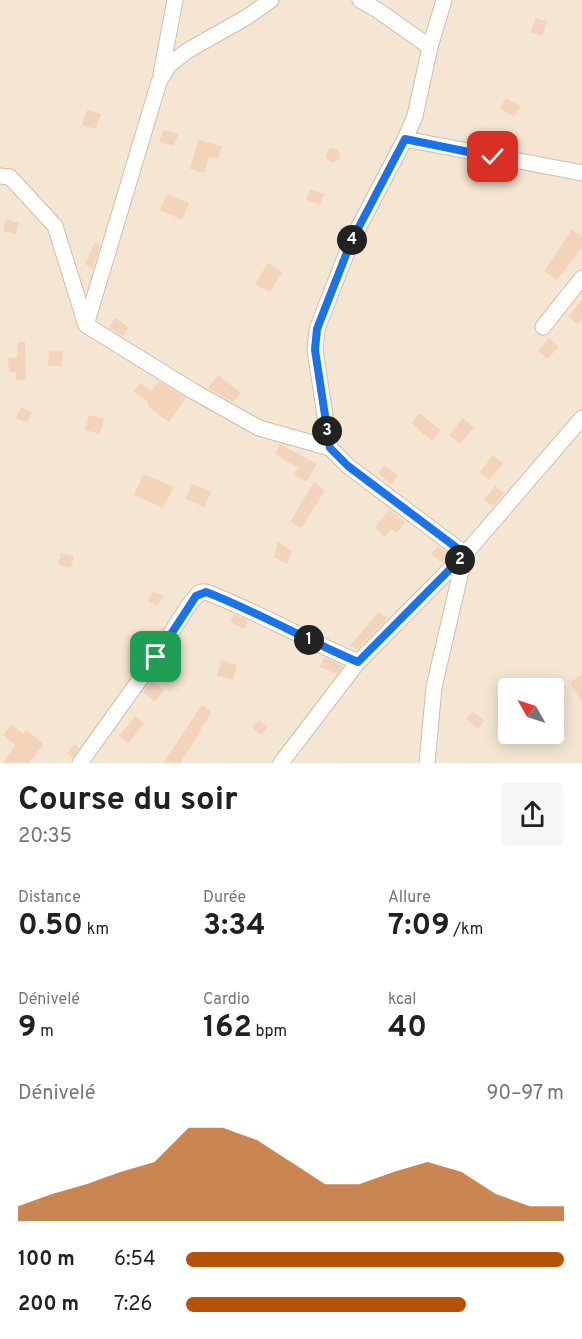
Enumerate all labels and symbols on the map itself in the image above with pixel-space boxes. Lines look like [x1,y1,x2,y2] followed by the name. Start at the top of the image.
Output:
[467,131,518,182] pin
[337,225,367,255] pin: 4
[312,416,342,446] pin: 3
[445,545,475,575] pin: 2
[294,625,324,655] pin: 1
[130,631,181,682] pin
[498,678,564,744] north arrow

